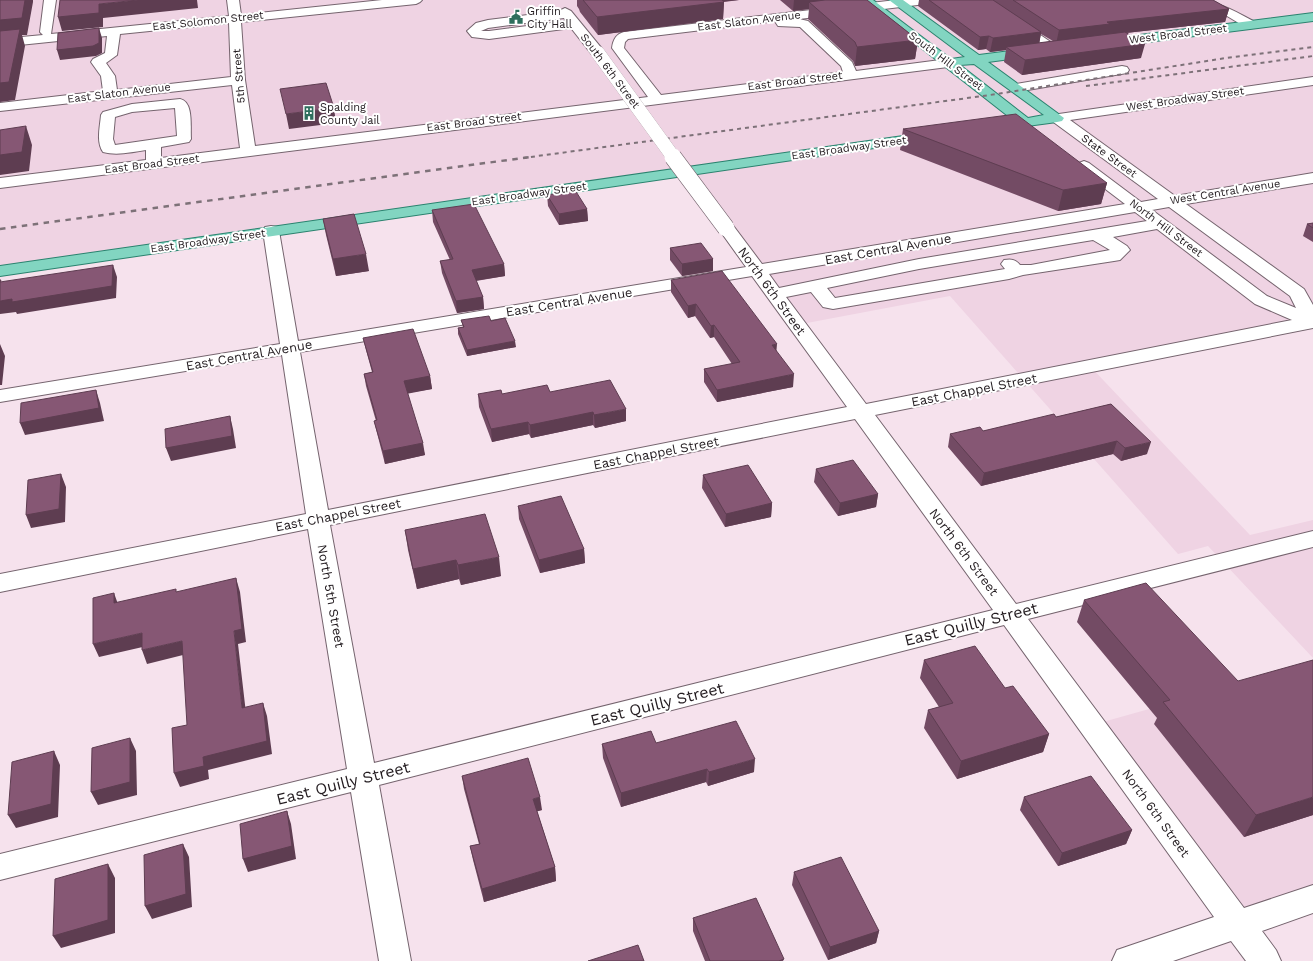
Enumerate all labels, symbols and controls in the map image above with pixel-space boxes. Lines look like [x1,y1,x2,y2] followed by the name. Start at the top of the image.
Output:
[527,5,573,31] place label: Griffin City Hall
[697,8,801,34] street label: East Slaton Avenue
[152,9,265,33] street label: East Solomon Street
[508,9,524,25] public building icon: Griffin City Hall
[1128,21,1228,46] street label: West Broad Street
[906,29,986,93] street label: South Hill Street
[578,31,643,111] street label: South 6th Street
[230,48,248,104] street label: 5th Street
[747,69,844,93] street label: East Broad Street
[67,80,171,106] street label: East Slaton Avenue
[1125,84,1245,114] street label: West Broadway Street
[320,101,380,127] place label: Spalding County Jail
[301,105,317,121] building icon: Spalding County Jail
[426,110,523,134] street label: East Broad Street
[1079,131,1140,181] street label: State Street
[791,133,908,163] street label: East Broadway Street
[104,152,201,176] street label: East Broad Street
[1169,177,1281,207] street label: West Central Avenue
[471,179,588,209] street label: East Broadway Street
[1127,196,1205,260] street label: North Hill Street
[150,226,267,256] street label: East Broadway Street
[824,230,952,268] street label: East Central Avenue
[735,244,809,338] street label: North 6th Street
[505,285,633,319] street label: East Central Avenue
[185,336,313,374] street label: East Central Avenue
[910,370,1039,410] street label: East Chappel Street
[592,433,721,473] street label: East Chappel Street
[274,495,403,535] street label: East Chappel Street
[926,506,1002,599] street label: North 6th Street
[315,543,348,649] street label: North 5th Street
[902,598,1040,650] street label: East Quilly Street
[588,678,726,730] street label: East Quilly Street
[274,757,412,809] street label: East Quilly Street
[1119,766,1193,860] street label: North 6th Street

